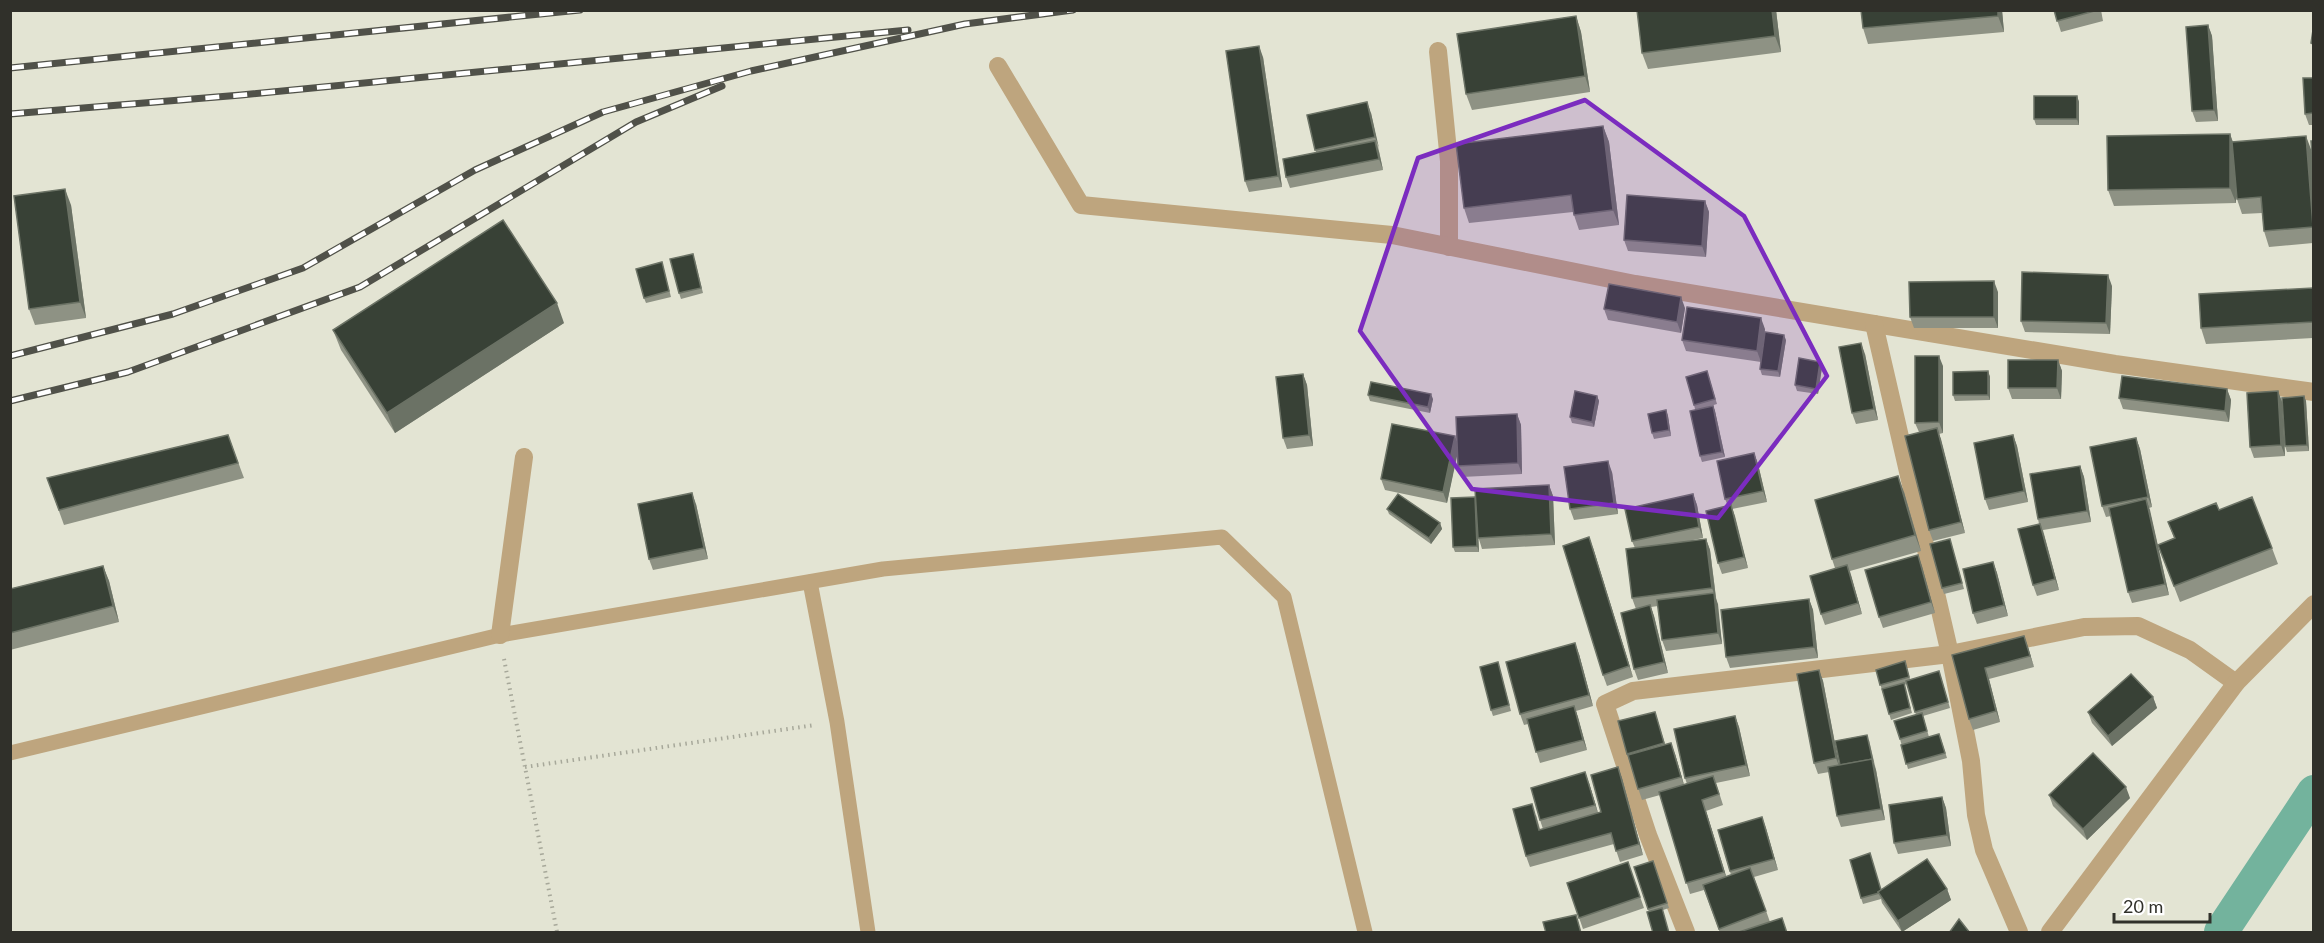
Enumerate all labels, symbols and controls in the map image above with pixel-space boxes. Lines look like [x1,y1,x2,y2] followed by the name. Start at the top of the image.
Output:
[2114,886,2210,924] scale bar
[2123,895,2163,917] text: 20 m

